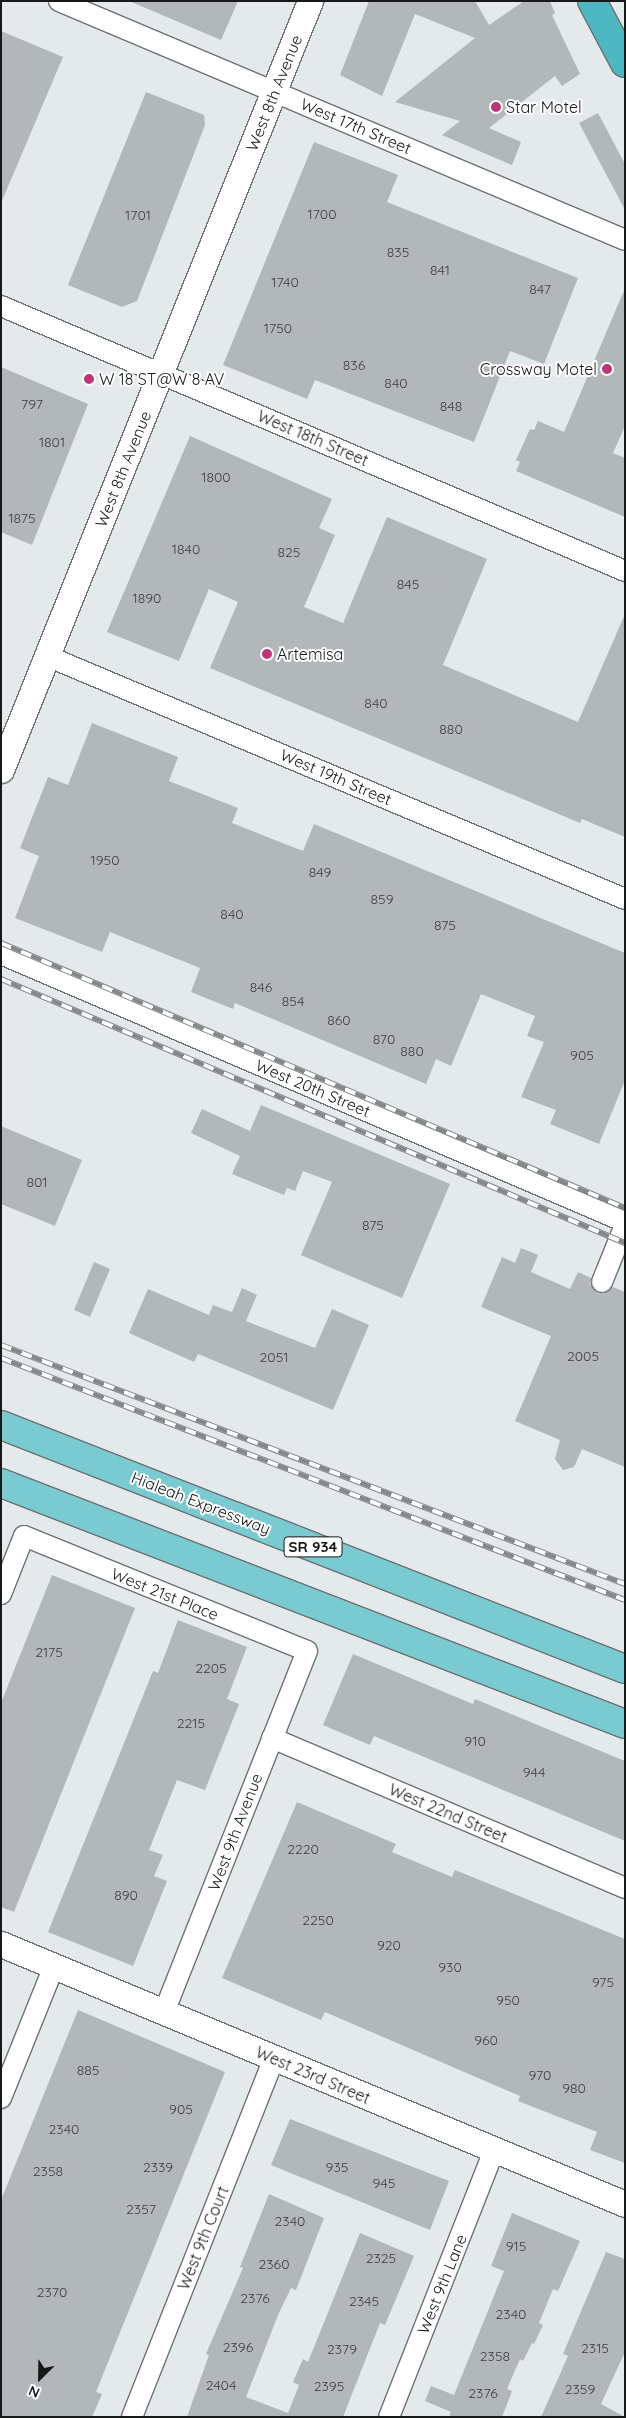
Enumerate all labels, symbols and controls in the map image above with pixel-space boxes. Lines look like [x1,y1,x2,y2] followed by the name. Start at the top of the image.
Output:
[242,32,306,154] street label: West 8th Avenue
[298,94,414,158] street label: West 17th Street
[506,97,582,117] place label: Star Motel
[490,101,502,113] marker: Star Motel
[307,206,337,222] house number: 1700
[125,207,151,223] house number: 1701
[387,244,409,260] house number: 835
[430,262,450,278] house number: 841
[271,274,299,290] house number: 1740
[529,281,551,297] house number: 847
[264,320,292,336] house number: 1750
[343,357,365,373] house number: 836
[480,359,597,379] place label: Crossway Motel
[601,363,613,375] marker: Crossway Motel
[99,369,224,389] place label: W 18 ST@W 8 AV
[83,373,95,385] marker: W 18 ST@W 8 AV
[384,375,408,391] house number: 840
[21,396,43,412] house number: 797
[440,398,462,414] house number: 848
[255,406,371,470] street label: West 18th Street
[91,408,155,530] street label: West 8th Avenue
[39,434,65,450] house number: 1801
[201,469,231,485] house number: 1800
[8,510,36,526] house number: 1875
[172,541,200,557] house number: 1840
[278,544,300,560] house number: 825
[397,576,419,592] house number: 845
[133,590,161,606] house number: 1890
[277,644,343,664] place label: Artemisa
[261,648,273,660] marker: Artemisa
[364,695,388,711] house number: 840
[439,721,463,737] house number: 880
[277,745,395,809] street label: West 19th Street
[91,852,119,868] house number: 1950
[309,864,331,880] house number: 849
[370,891,394,907] house number: 859
[220,906,244,922] house number: 840
[434,917,456,933] house number: 875
[250,979,272,995] house number: 846
[282,993,304,1009] house number: 854
[327,1012,351,1028] house number: 860
[373,1031,395,1047] house number: 870
[400,1043,424,1059] house number: 880
[570,1047,594,1063] house number: 905
[253,1055,373,1121] street label: West 20th Street
[26,1174,48,1190] house number: 801
[362,1217,384,1233] house number: 875
[567,1348,599,1364] house number: 2005
[260,1349,288,1365] house number: 2051
[129,1468,273,1538] street label: Hialeah Expressway
[283,1534,343,1560] road number: SR 934
[109,1564,221,1624] street label: West 21st Place
[35,1644,63,1660] house number: 2175
[195,1660,227,1676] house number: 2205
[177,1715,205,1731] house number: 2215
[464,1733,486,1749] house number: 910
[523,1764,545,1780] house number: 944
[204,1771,266,1893] street label: West 9th Avenue
[386,1779,510,1847] street label: West 22nd Street
[287,1841,319,1857] house number: 2220
[114,1887,138,1903] house number: 890
[302,1912,334,1928] house number: 2250
[377,1937,401,1953] house number: 920
[438,1959,462,1975] house number: 930
[592,1974,614,1990] house number: 975
[496,1992,520,2008] house number: 950
[474,2032,498,2048] house number: 960
[253,2042,373,2108] street label: West 23rd Street
[77,2062,99,2078] house number: 885
[529,2067,551,2083] house number: 970
[562,2080,586,2096] house number: 980
[169,2101,193,2117] house number: 905
[49,2121,79,2137] house number: 2340
[143,2159,173,2175] house number: 2339
[326,2159,348,2175] house number: 935
[33,2163,63,2179] house number: 2358
[373,2175,395,2191] house number: 945
[173,2183,233,2293] street label: West 9th Court
[126,2201,156,2217] house number: 2357
[275,2213,305,2229] house number: 2340
[413,2231,471,2337] street label: West 9th Lane
[506,2238,526,2254] house number: 915
[366,2250,396,2266] house number: 2325
[259,2256,289,2272] house number: 2360
[37,2284,67,2300] house number: 2370
[240,2290,270,2306] house number: 2376
[349,2293,379,2309] house number: 2345
[496,2306,526,2322] house number: 2340
[223,2339,253,2355] house number: 2396
[581,2340,609,2356] house number: 2315
[327,2341,357,2357] house number: 2379
[480,2348,510,2364] house number: 2358
[15,2353,65,2403] north arrow
[206,2377,236,2393] house number: 2404
[314,2378,344,2394] house number: 2395
[565,2381,595,2397] house number: 2359
[26,2382,42,2402] text: N
[468,2385,498,2401] house number: 2376

